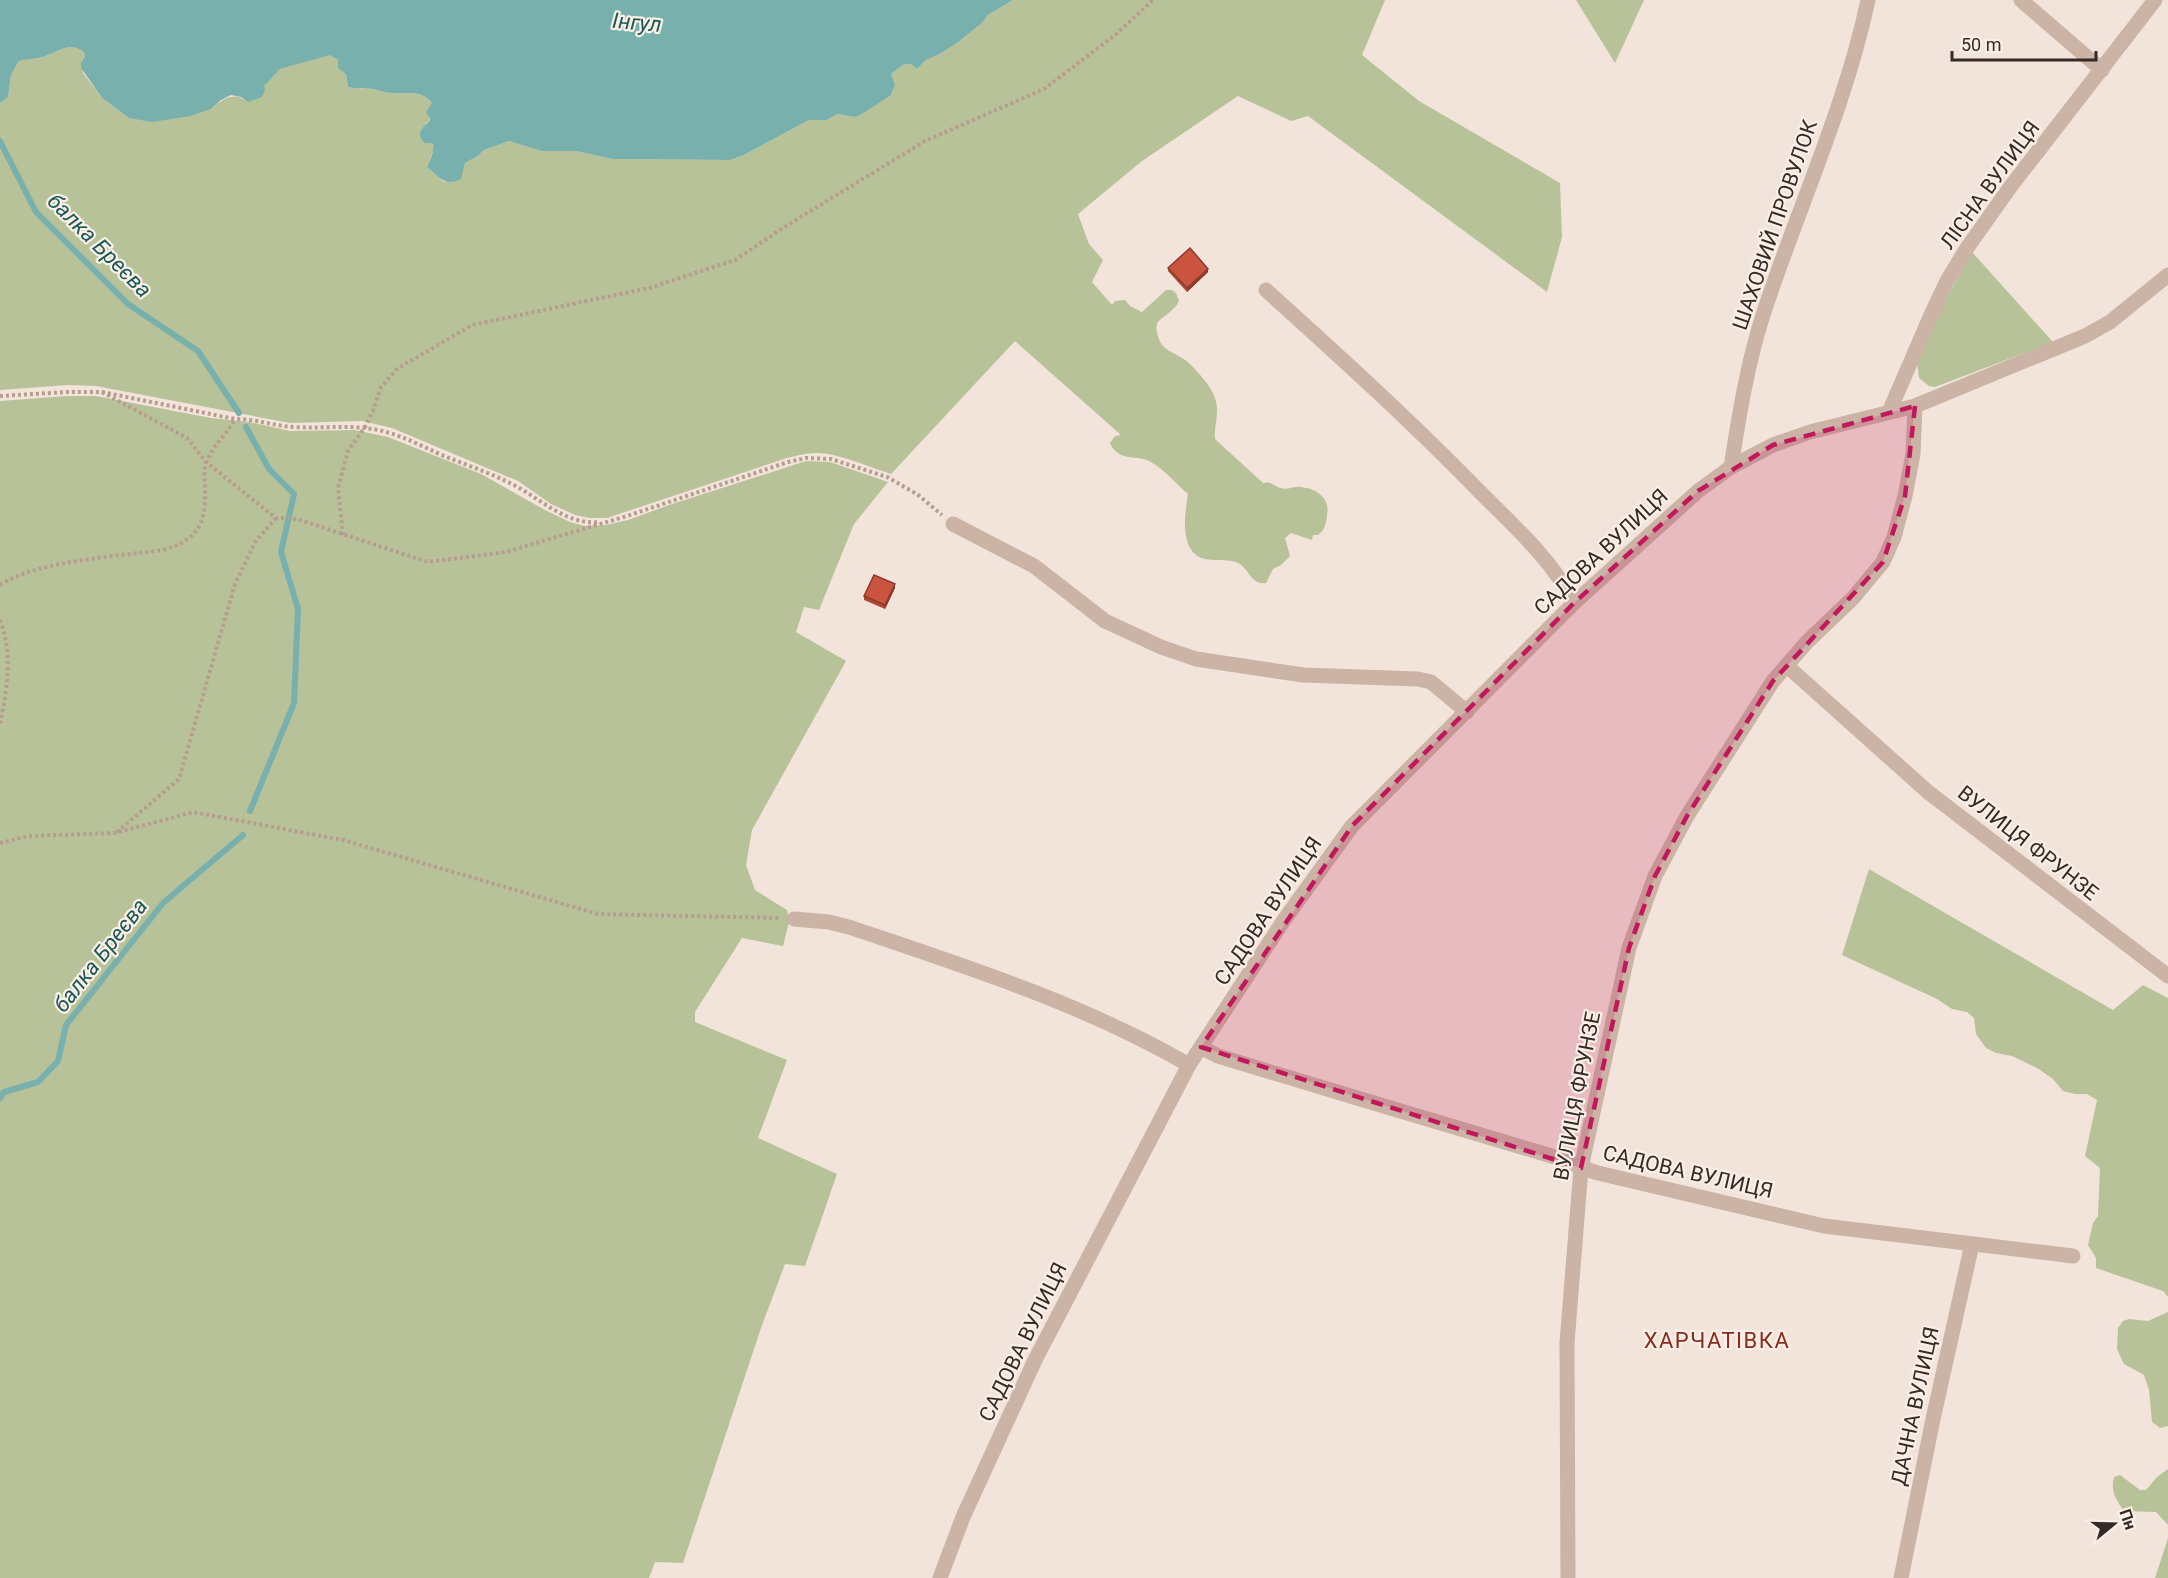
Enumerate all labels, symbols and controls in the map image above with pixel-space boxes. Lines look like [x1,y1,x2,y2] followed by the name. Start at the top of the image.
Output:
[611,8,662,37] water label: Інгул
[1952,24,2096,62] scale bar
[1961,34,2001,55] text: 50 m
[1728,116,1822,333] street label: ШАХОВИЙ ПРОВУЛОК
[1935,116,2045,254] street label: ЛІСНА ВУЛИЦЯ
[43,188,157,302] water label: балка Бреєва
[1529,484,1673,620] street label: САДОВА ВУЛИЦЯ
[1953,781,2103,905] street label: ВУЛИЦЯ ФРУНЗЕ
[1209,832,1327,990] street label: САДОВА ВУЛИЦЯ
[49,894,152,1017] water label: балка Бреєва
[1549,1010,1605,1182] street label: ВУЛИЦЯ ФРУНЗЕ
[1601,1141,1775,1203] street label: САДОВА ВУЛИЦЯ
[974,1259,1072,1425] street label: САДОВА ВУЛИЦЯ
[1886,1324,1944,1488] street label: ДАЧНА ВУЛИЦЯ
[1644,1328,1790,1353] district label: ХАРЧАТІВКА
[2084,1494,2144,1554] north arrow
[2115,1507,2140,1532] text: Пн

